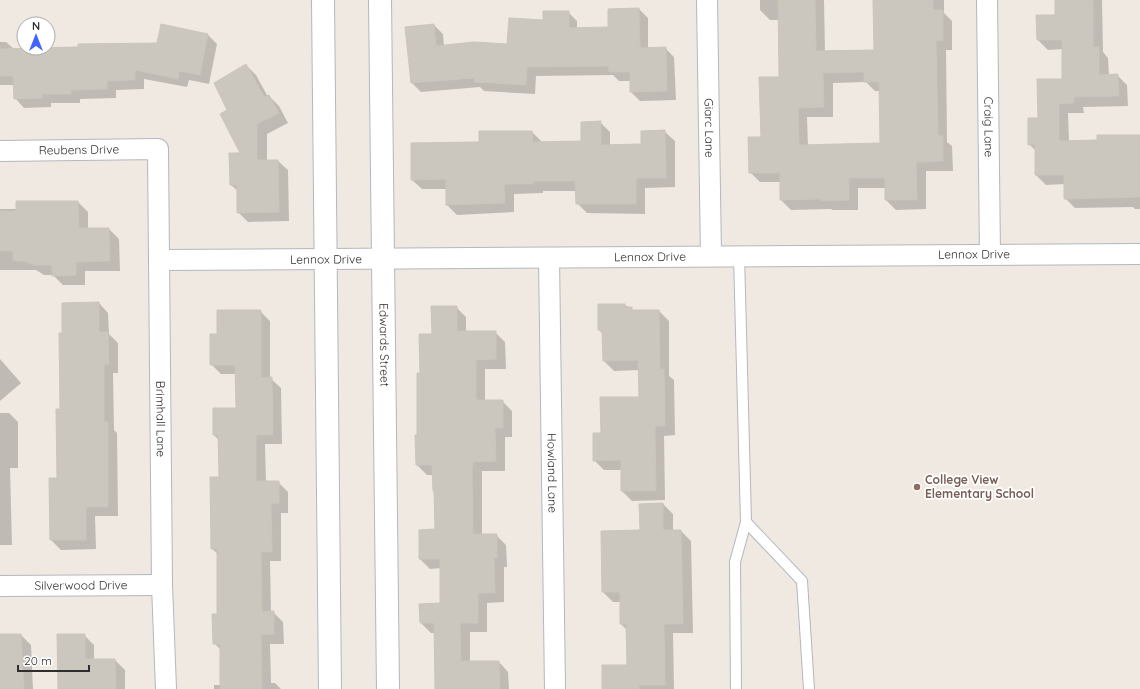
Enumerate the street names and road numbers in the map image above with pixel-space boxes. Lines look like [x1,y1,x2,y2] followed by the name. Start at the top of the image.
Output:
[981,97,997,157] street label: Craig Lane
[702,98,717,158] street label: Giarc Lane
[39,141,120,158] street label: Reubens Drive
[938,246,1010,262] street label: Lennox Drive
[614,249,686,264] street label: Lennox Drive
[290,251,362,267] street label: Lennox Drive
[377,303,392,387] street label: Edwards Street
[153,381,169,457] street label: Brimhall Lane
[544,433,561,513] street label: Howland Lane
[34,577,128,593] street label: Silverwood Drive

